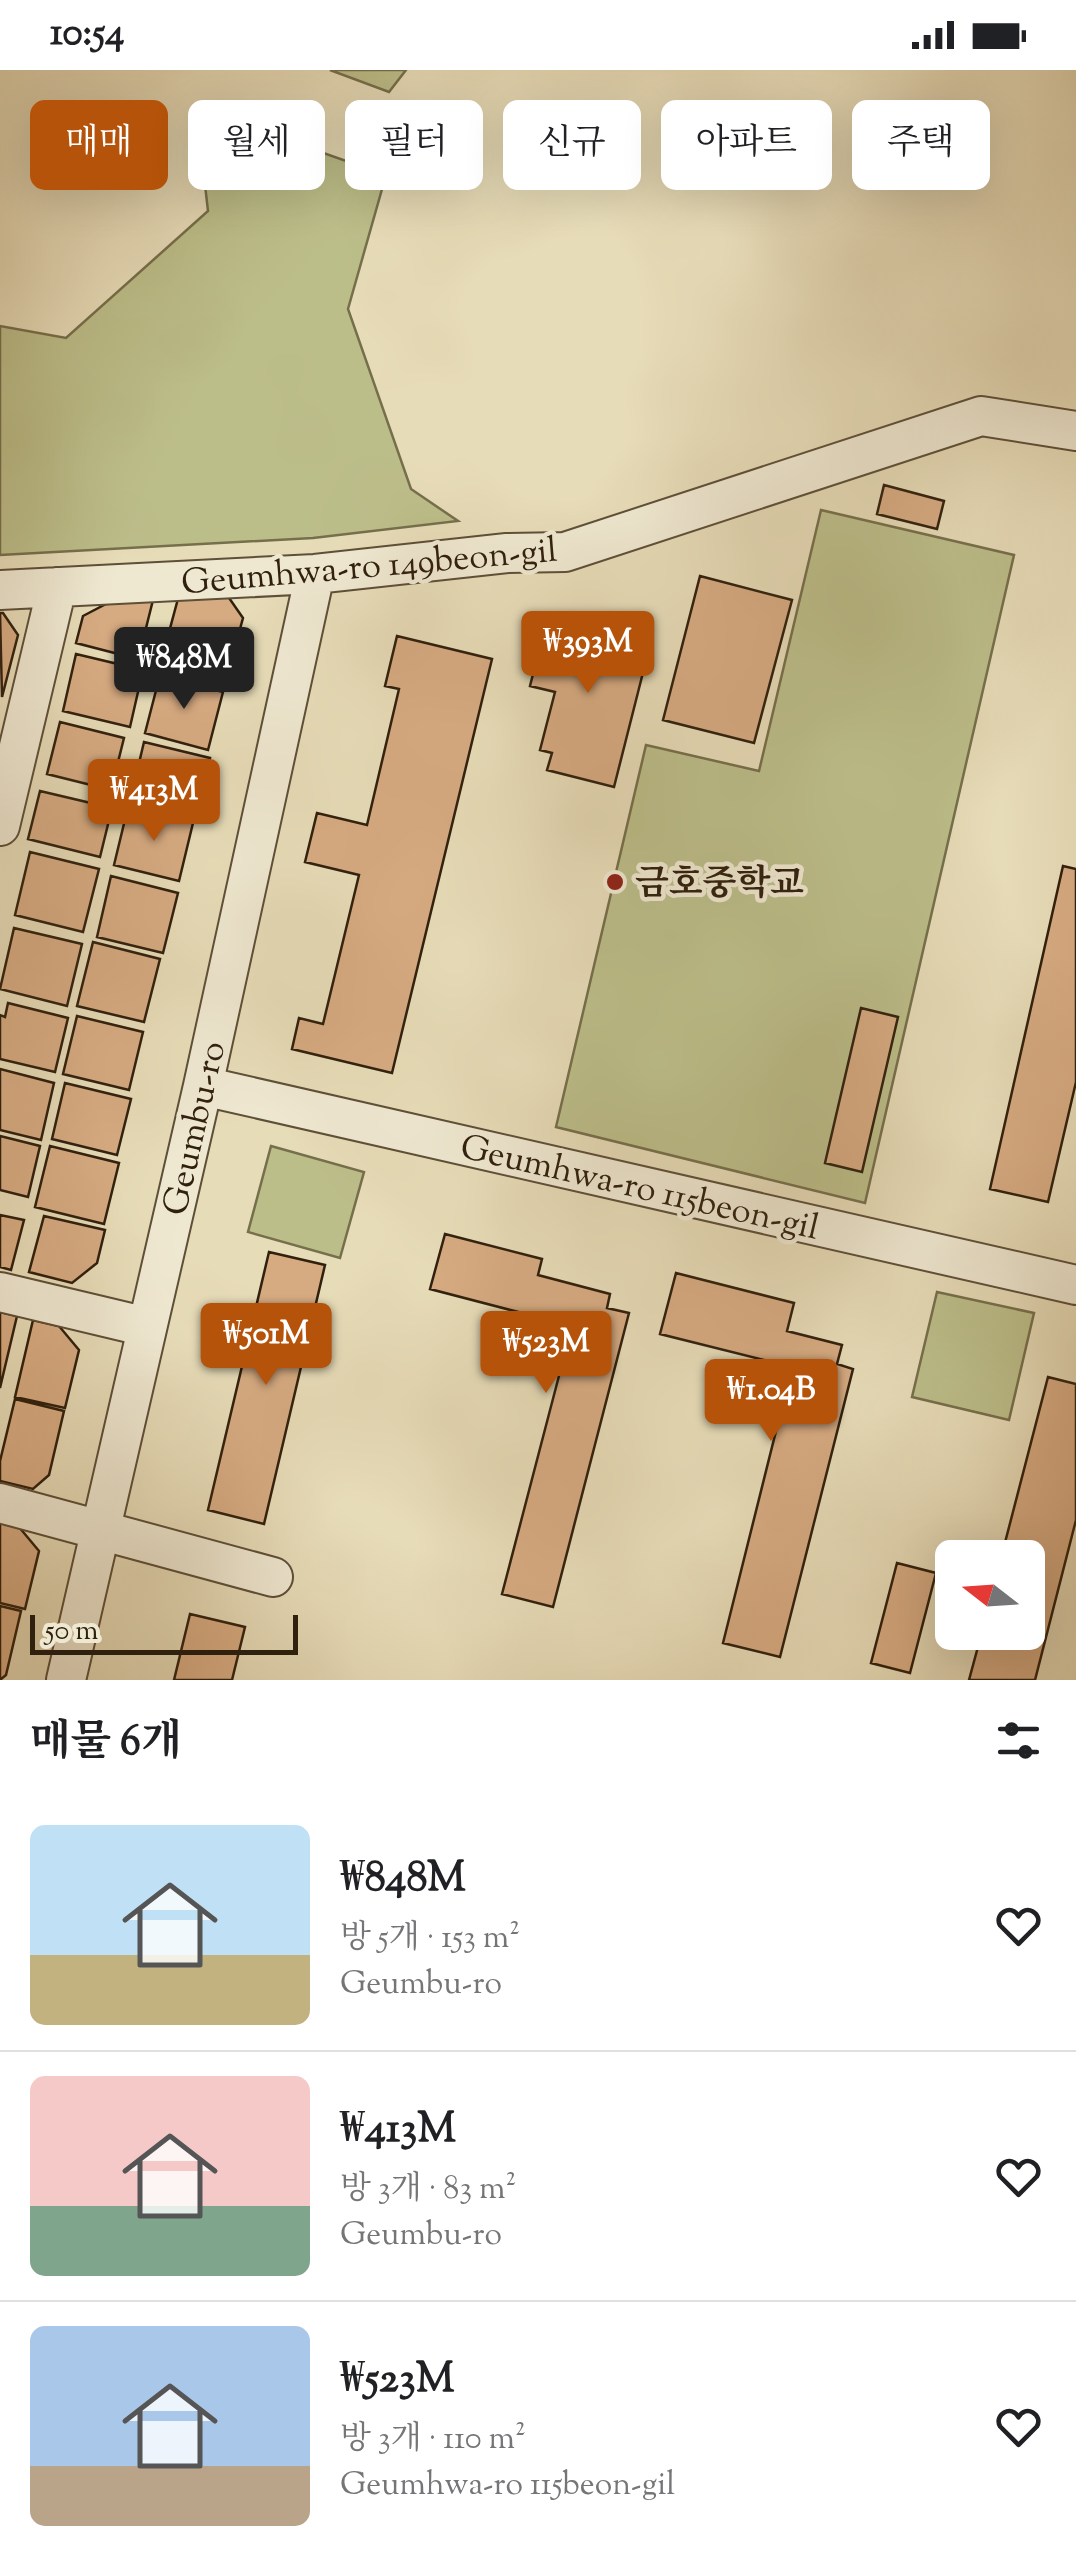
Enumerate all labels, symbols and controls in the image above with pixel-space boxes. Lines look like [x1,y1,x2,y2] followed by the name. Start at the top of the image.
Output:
[50,8,124,62] text: 10:54
[30,100,168,190] chip: 매매
[188,100,325,190] chip: 월세
[345,100,483,190] chip: 필터
[503,100,641,190] chip: 신규
[661,100,832,190] chip: 아파트
[852,100,990,190] chip: 주택
[179,527,560,610] street label: Geumhwa-ro 149beon-gil
[518,611,658,696] pin: ₩393M
[543,620,633,666] text: ₩393M
[114,627,254,712] pin: ₩848M
[136,636,232,682] text: ₩848M
[84,759,224,844] pin: ₩413M
[110,768,198,814] text: ₩413M
[635,860,804,911] place label: 금호중학교
[604,871,626,893] marker: 금호중학교
[152,1037,241,1221] street label: Geumbu-ro
[455,1123,824,1256] street label: Geumhwa-ro 115beon-gil
[196,1303,336,1388] pin: ₩501M
[476,1311,616,1396] pin: ₩523M
[223,1312,309,1358] text: ₩501M
[502,1320,590,1366] text: ₩523M
[690,1359,852,1444] pin: ₩1.04B
[727,1368,815,1414] text: ₩1.04B
[935,1540,1045,1650] north arrow
[935,1540,1045,1650] map controls
[30,1610,298,1654] scale bar
[45,1612,99,1652] text: 50 m
[991,1713,1046,1768] icon: filters
[30,1714,182,1774] text: 매물 6개
[340,1850,466,1910] text: ₩848M
[110,1865,230,1985] icon: home
[991,1898,1046,1953] icon: heart
[340,1916,520,1962] text: 방 5개 · 153 m²
[340,1962,502,2008] text: Geumbu-ro
[340,2101,456,2161] text: ₩413M
[110,2116,230,2236] icon: home
[991,2149,1046,2204] icon: heart
[340,2167,516,2213] text: 방 3개 · 83 m²
[340,2213,502,2259] text: Geumbu-ro
[340,2351,454,2411] text: ₩523M
[110,2366,230,2486] icon: home
[991,2399,1046,2454] icon: heart
[340,2417,526,2463] text: 방 3개 · 110 m²
[340,2463,675,2509] text: Geumhwa-ro 115beon-gil

